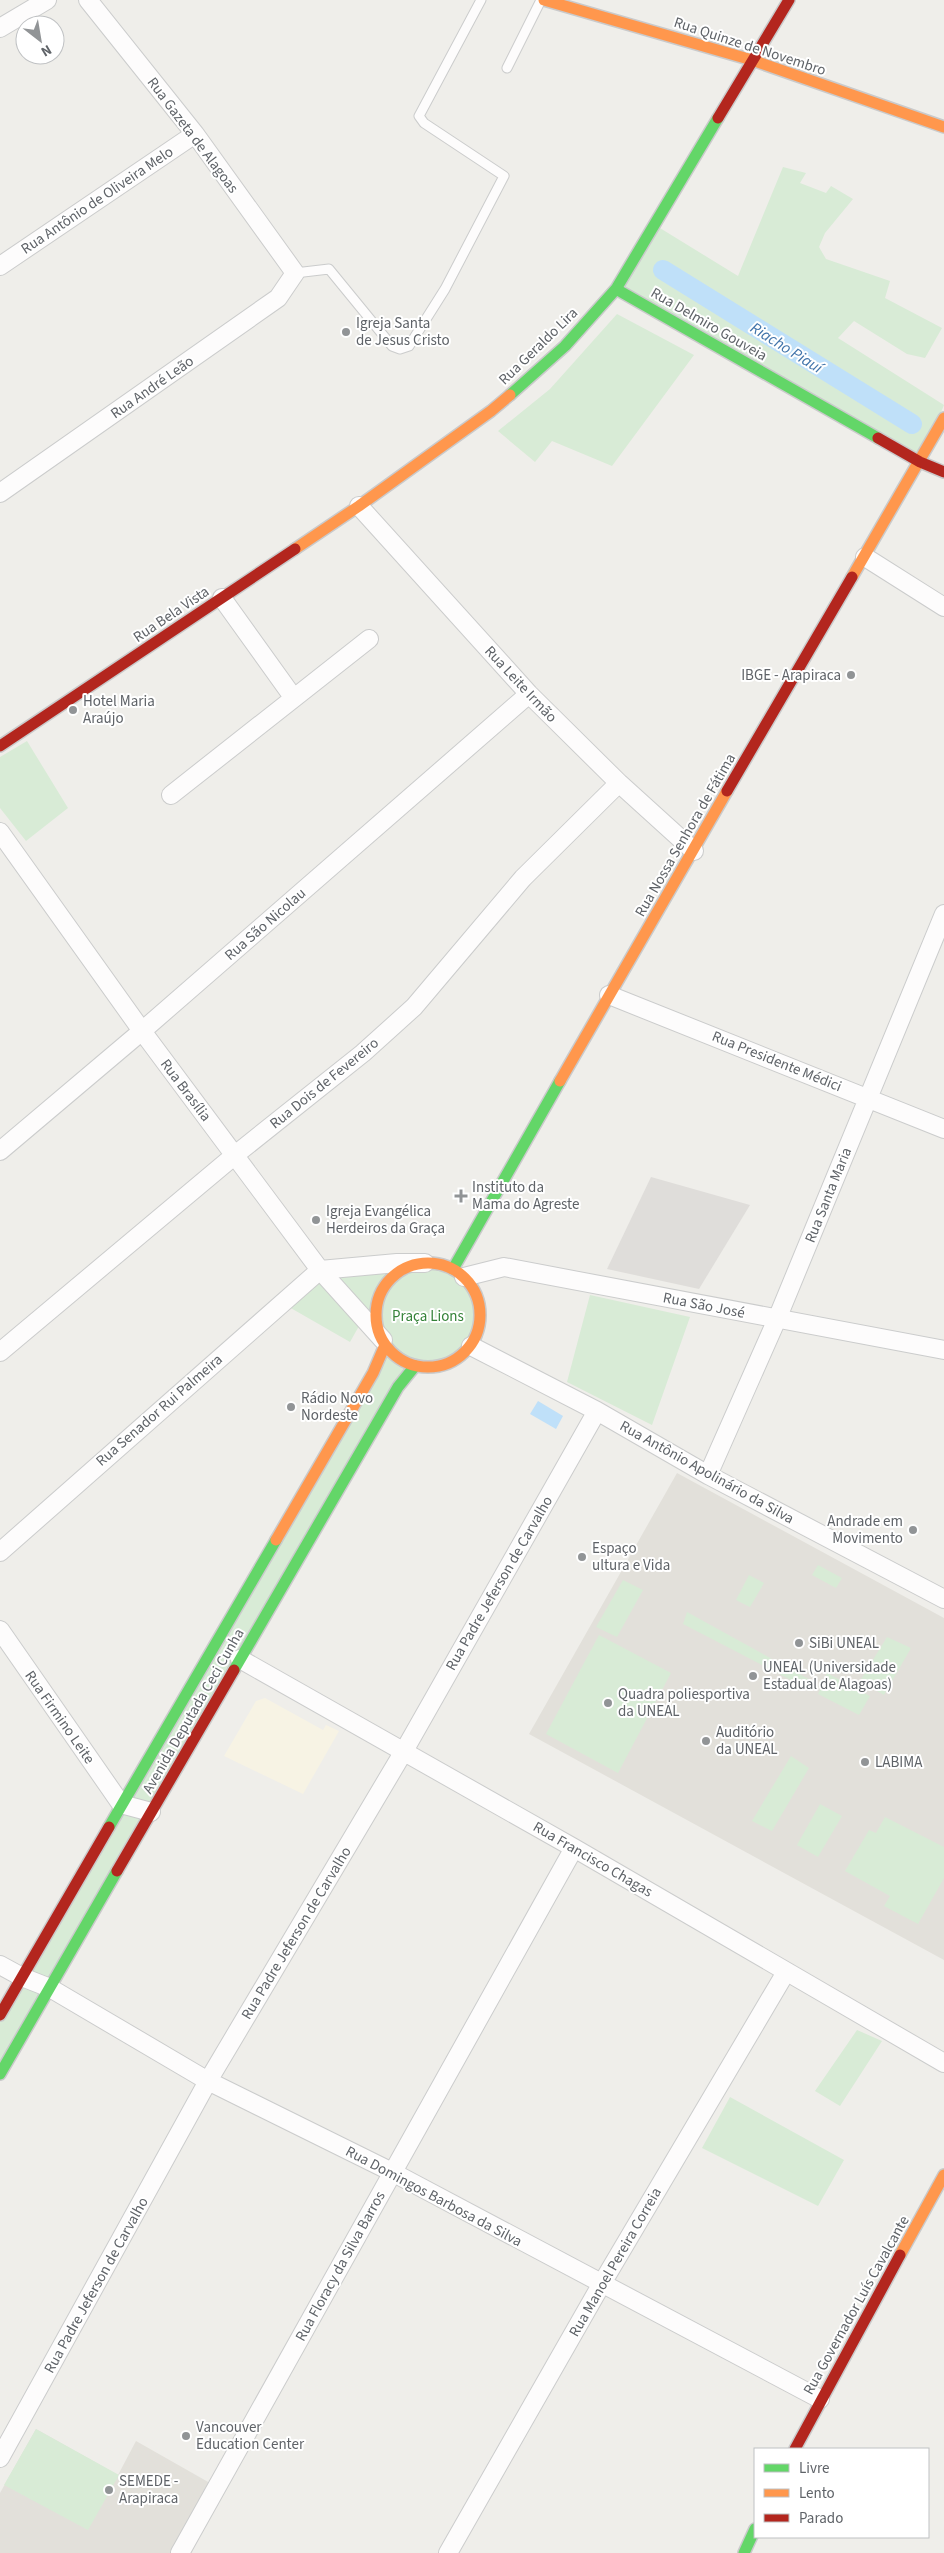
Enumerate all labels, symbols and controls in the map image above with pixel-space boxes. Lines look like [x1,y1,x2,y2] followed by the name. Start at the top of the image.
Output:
[671,12,829,81] street label: Rua Quinze de Novembro
[15,15,65,65] north arrow
[37,39,55,61] text: N
[142,73,243,198] street label: Rua Gazeta de Alagoas
[17,141,178,259] street label: Rua Antônio de Oliveira Melo
[647,283,771,366] street label: Rua Delmiro Gouveia
[494,303,583,390] street label: Rua Geraldo Lira
[356,313,450,351] place label: Igreja Santa de Jesus Cristo
[746,317,829,380] water label: Riacho Piauí
[340,326,352,338] marker: Igreja Santa de Jesus Cristo
[106,351,198,424] street label: Rua André Leão
[129,581,213,648] street label: Rua Bela Vista
[480,641,562,727] street label: Rua Leite Irmão
[741,665,841,686] place label: IBGE - Arapiraca
[845,669,857,681] marker: IBGE - Arapiraca
[83,691,155,729] place label: Hotel Maria Araújo
[67,704,79,716] marker: Hotel Maria Araújo
[630,750,741,921] street label: Rua Nossa Senhora de Fátima
[220,883,311,966] street label: Rua São Nicolau
[709,1026,845,1097] street label: Rua Presidente Médici
[265,1033,383,1134] street label: Rua Dois de Fevereiro
[155,1055,216,1126] street label: Rua Brasília
[800,1144,857,1246] street label: Rua Santa Maria
[472,1177,579,1215] place label: Instituto da Mama do Agreste
[454,1189,468,1203] marker: Instituto da Mama do Agreste
[326,1201,445,1239] place label: Igreja Evangélica Herdeiros da Graça
[310,1214,322,1226] marker: Igreja Evangélica Herdeiros da Graça
[661,1287,747,1324] street label: Rua São José
[392,1306,464,1327] park label: Praça Lions
[91,1349,227,1471] street label: Rua Senador Rui Palmeira
[301,1388,373,1426] place label: Rádio Novo Nordeste
[285,1401,297,1413] marker: Rádio Novo Nordeste
[616,1416,798,1529] street label: Rua Antônio Apolinário da Silva
[441,1492,558,1674] street label: Rua Padre Jeferson de Carvalho
[827,1511,903,1549] place label: Andrade em Movimento
[907,1524,919,1536] marker: Andrade em Movimento
[592,1538,670,1576] place label: Espaço ultura e Vida
[576,1551,588,1563] marker: Espaço ultura e Vida
[137,1625,249,1798] street label: Avenida Deputada Ceci Cunha
[809,1633,879,1654] place label: SiBi UNEAL
[793,1637,805,1649] marker: SiBi UNEAL
[763,1657,896,1695] place label: UNEAL (Universidade Estadual de Alagoas)
[20,1666,100,1768] street label: Rua Firmino Leite
[747,1670,759,1682] marker: UNEAL (Universidade Estadual de Alagoas)
[618,1684,750,1722] place label: Quadra poliesportiva da UNEAL
[602,1697,614,1709] marker: Quadra poliesportiva da UNEAL
[716,1722,778,1760] place label: Auditório da UNEAL
[700,1735,712,1747] marker: Auditório da UNEAL
[875,1752,923,1773] place label: LABIMA
[859,1756,871,1768] marker: LABIMA
[529,1817,656,1902] street label: Rua Francisco Chagas
[236,1843,357,2024] street label: Rua Padre Jeferson de Carvalho
[342,2141,526,2252] street label: Rua Domingos Barbosa da Silva
[564,2184,667,2341] street label: Rua Manoel Pereira Correia
[290,2187,391,2345] street label: Rua Floracy da Silva Barros
[39,2193,154,2377] street label: Rua Padre Jeferson de Carvalho
[798,2212,915,2399] street label: Rua Governador Luís Cavalcante
[196,2417,305,2455] place label: Vancouver Education Center
[180,2430,192,2442] marker: Vancouver Education Center
[754,2448,929,2538] legend
[799,2458,829,2479] text: Livre
[119,2471,179,2509] place label: SEMEDE - Arapiraca
[799,2483,835,2504] text: Lento
[103,2484,115,2496] marker: SEMEDE - Arapiraca
[799,2508,843,2529] text: Parado

